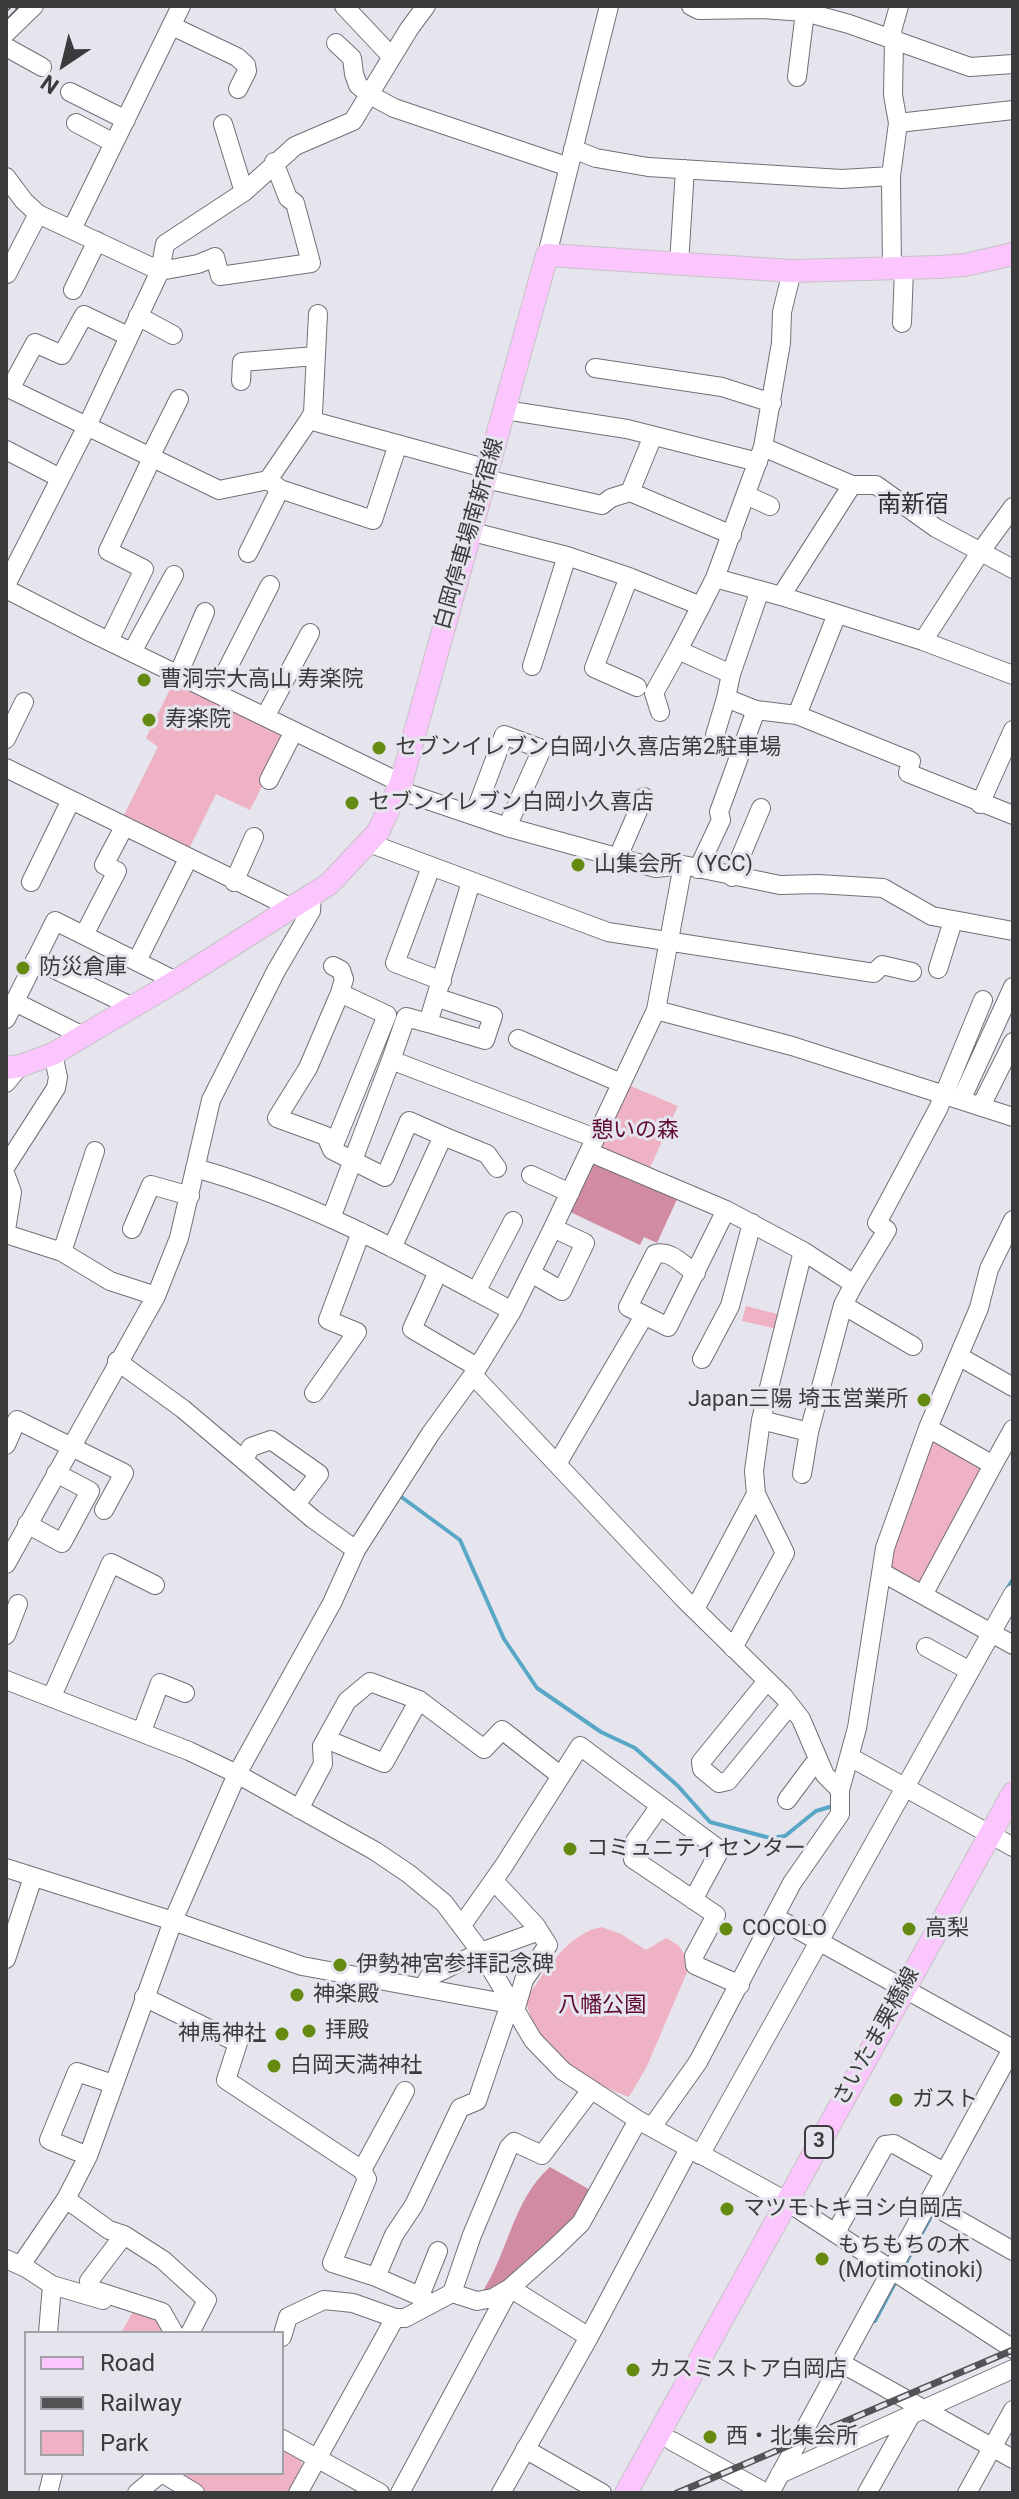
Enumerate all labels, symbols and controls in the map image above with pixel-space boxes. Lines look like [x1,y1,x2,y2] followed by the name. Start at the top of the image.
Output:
[24,24,104,104] north arrow
[36,69,63,99] text: N
[430,435,510,633] street label: 白岡停車場南新宿線
[877,492,949,520] district label: 南新宿
[160,667,363,693] place label: 曹洞宗大高山 寿楽院
[135,671,153,689] marker: 曹洞宗大高山 寿楽院
[165,707,231,733] place label: 寿楽院
[140,711,158,729] marker: 寿楽院
[395,735,781,761] place label: セブンイレブン白岡小久喜店第2駐車場
[370,739,388,757] marker: セブンイレブン白岡小久喜店第2駐車場
[368,790,654,816] place label: セブンイレブン白岡小久喜店
[343,794,361,812] marker: セブンイレブン白岡小久喜店
[594,852,753,878] place label: 山集会所（YCC)
[569,856,587,874] marker: 山集会所（YCC)
[39,955,127,981] place label: 防災倉庫
[14,959,32,977] marker: 防災倉庫
[591,1118,679,1144] park label: 憩いの森
[688,1387,908,1413] place label: Japan三陽 埼玉営業所
[915,1391,933,1409] marker: Japan三陽 埼玉営業所
[586,1836,806,1862] place label: コミュニティセンター
[561,1840,579,1858] marker: コミュニティセンター
[742,1916,827,1942] place label: COCOLO
[925,1916,969,1942] place label: 高梨
[717,1920,735,1938] marker: COCOLO
[900,1920,918,1938] marker: 高梨
[356,1952,554,1978] place label: 伊勢神宮参拝記念碑
[331,1956,349,1974] marker: 伊勢神宮参拝記念碑
[828,1963,926,2111] street label: さいたま栗橋線
[313,1982,379,2008] place label: 神楽殿
[288,1986,306,2004] marker: 神楽殿
[558,1993,646,2019] park label: 八幡公園
[325,2018,369,2044] place label: 拝殿
[178,2021,266,2047] place label: 神馬神社
[300,2022,318,2040] marker: 拝殿
[273,2025,291,2043] marker: 神馬神社
[290,2053,422,2079] place label: 白岡天満神社
[265,2057,283,2075] marker: 白岡天満神社
[912,2087,978,2113] place label: ガスト
[887,2091,905,2109] marker: ガスト
[805,2126,833,2158] road number: 3
[743,2196,963,2222] place label: マツモトキヨシ白岡店
[718,2200,736,2218] marker: マツモトキヨシ白岡店
[838,2233,983,2284] place label: もちもちの木 (Motimotinoki)
[813,2250,831,2268] marker: もちもちの木 (Motimotinoki)
[24,2331,284,2475] legend
[100,2349,155,2377] text: Road
[649,2357,847,2383] place label: カスミストア白岡店
[624,2361,642,2379] marker: カスミストア白岡店
[100,2389,182,2417] text: Railway
[726,2424,858,2450] place label: 西・北集会所
[701,2428,719,2446] marker: 西・北集会所
[100,2429,148,2457] text: Park

